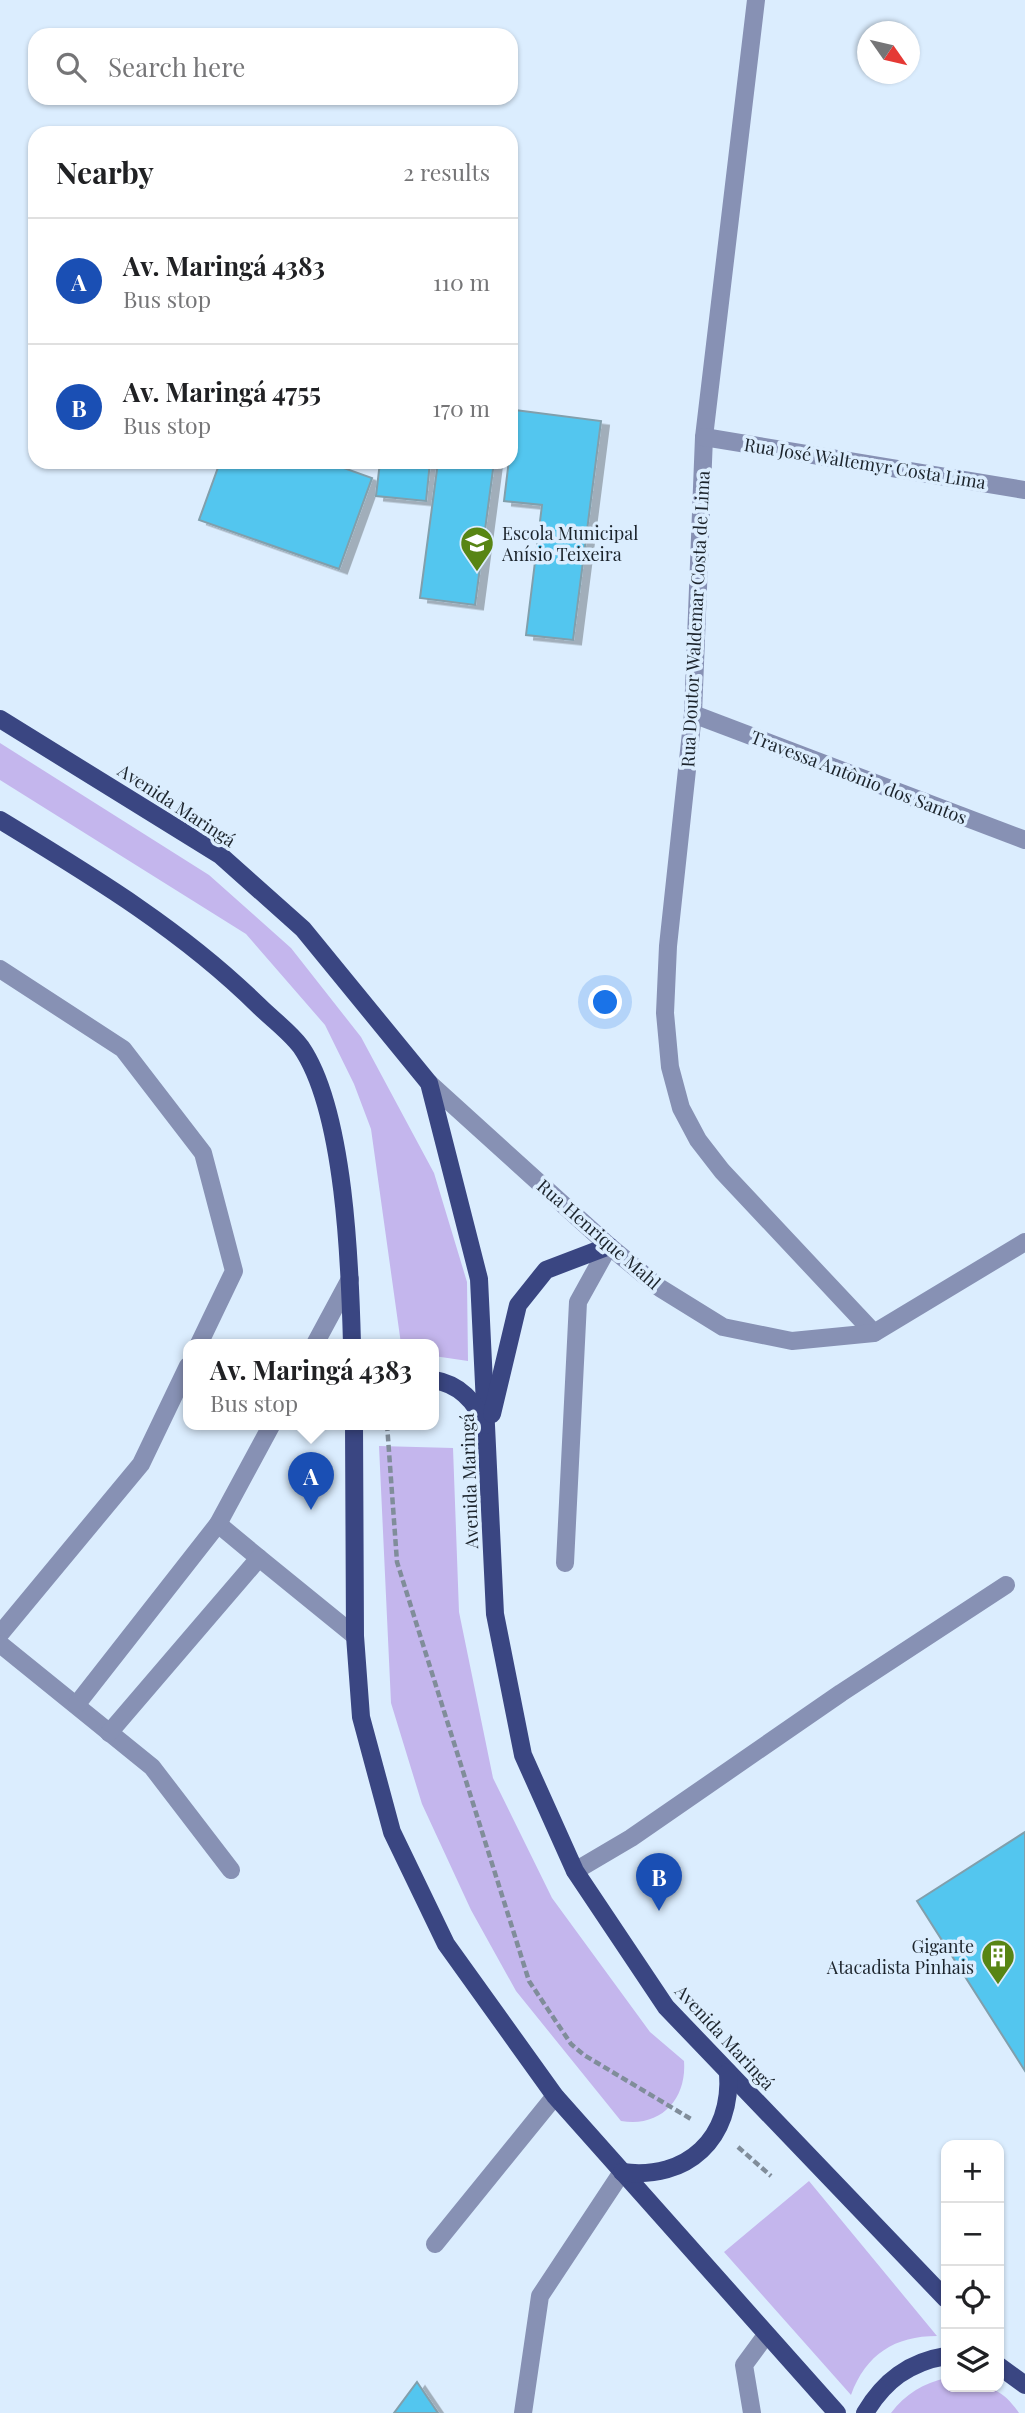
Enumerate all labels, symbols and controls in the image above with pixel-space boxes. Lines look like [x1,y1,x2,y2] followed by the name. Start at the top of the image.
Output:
[857,21,920,84] north arrow
[28,28,518,105] search box
[52,48,90,86] icon: search
[108,49,245,84] text: Search here
[56,152,154,192] text: Nearby
[403,156,490,187] text: 2 results
[123,248,325,283] text: Av. Maringá 4383
[71,266,87,297] text: A
[433,266,490,297] text: 110 m
[123,283,211,314] text: Bus stop
[123,374,321,409] text: Av. Maringá 4755
[71,392,87,423] text: B
[432,392,490,423] text: 170 m
[123,409,211,440] text: Bus stop
[742,432,988,494] street label: Rua José Waltemyr Costa Lima
[675,470,715,768] street label: Rua Doutor Waldemar Costa de Lima
[501,521,638,566] place label: Escola Municipal Anísio Teixeira
[458,524,496,573] school or university icon: Escola Municipal Anísio Teixeira
[747,725,971,829] street label: Travessa Antônio dos Santos
[113,757,240,852] street label: Avenida Maringá
[588,985,622,1019] your location
[532,1174,666,1294] street label: Rua Henrique Mahl
[183,1339,439,1430] popup
[210,1352,412,1387] text: Av. Maringá 4383
[210,1387,298,1418] text: Bus stop
[455,1413,483,1550] street label: Avenida Maringá
[288,1452,334,1510] pin: A
[636,1853,682,1911] pin: B
[826,1934,974,1979] place label: Gigante Atacadista Pinhais
[979,1937,1017,1986] building icon: Gigante Atacadista Pinhais
[669,1979,780,2095] street label: Avenida Maringá
[941,2140,1004,2392] map controls
[941,2140,1004,2203] button: +
[941,2203,1004,2266] button: −
[941,2266,1004,2329] button: locate
[941,2329,1004,2392] button: layers

